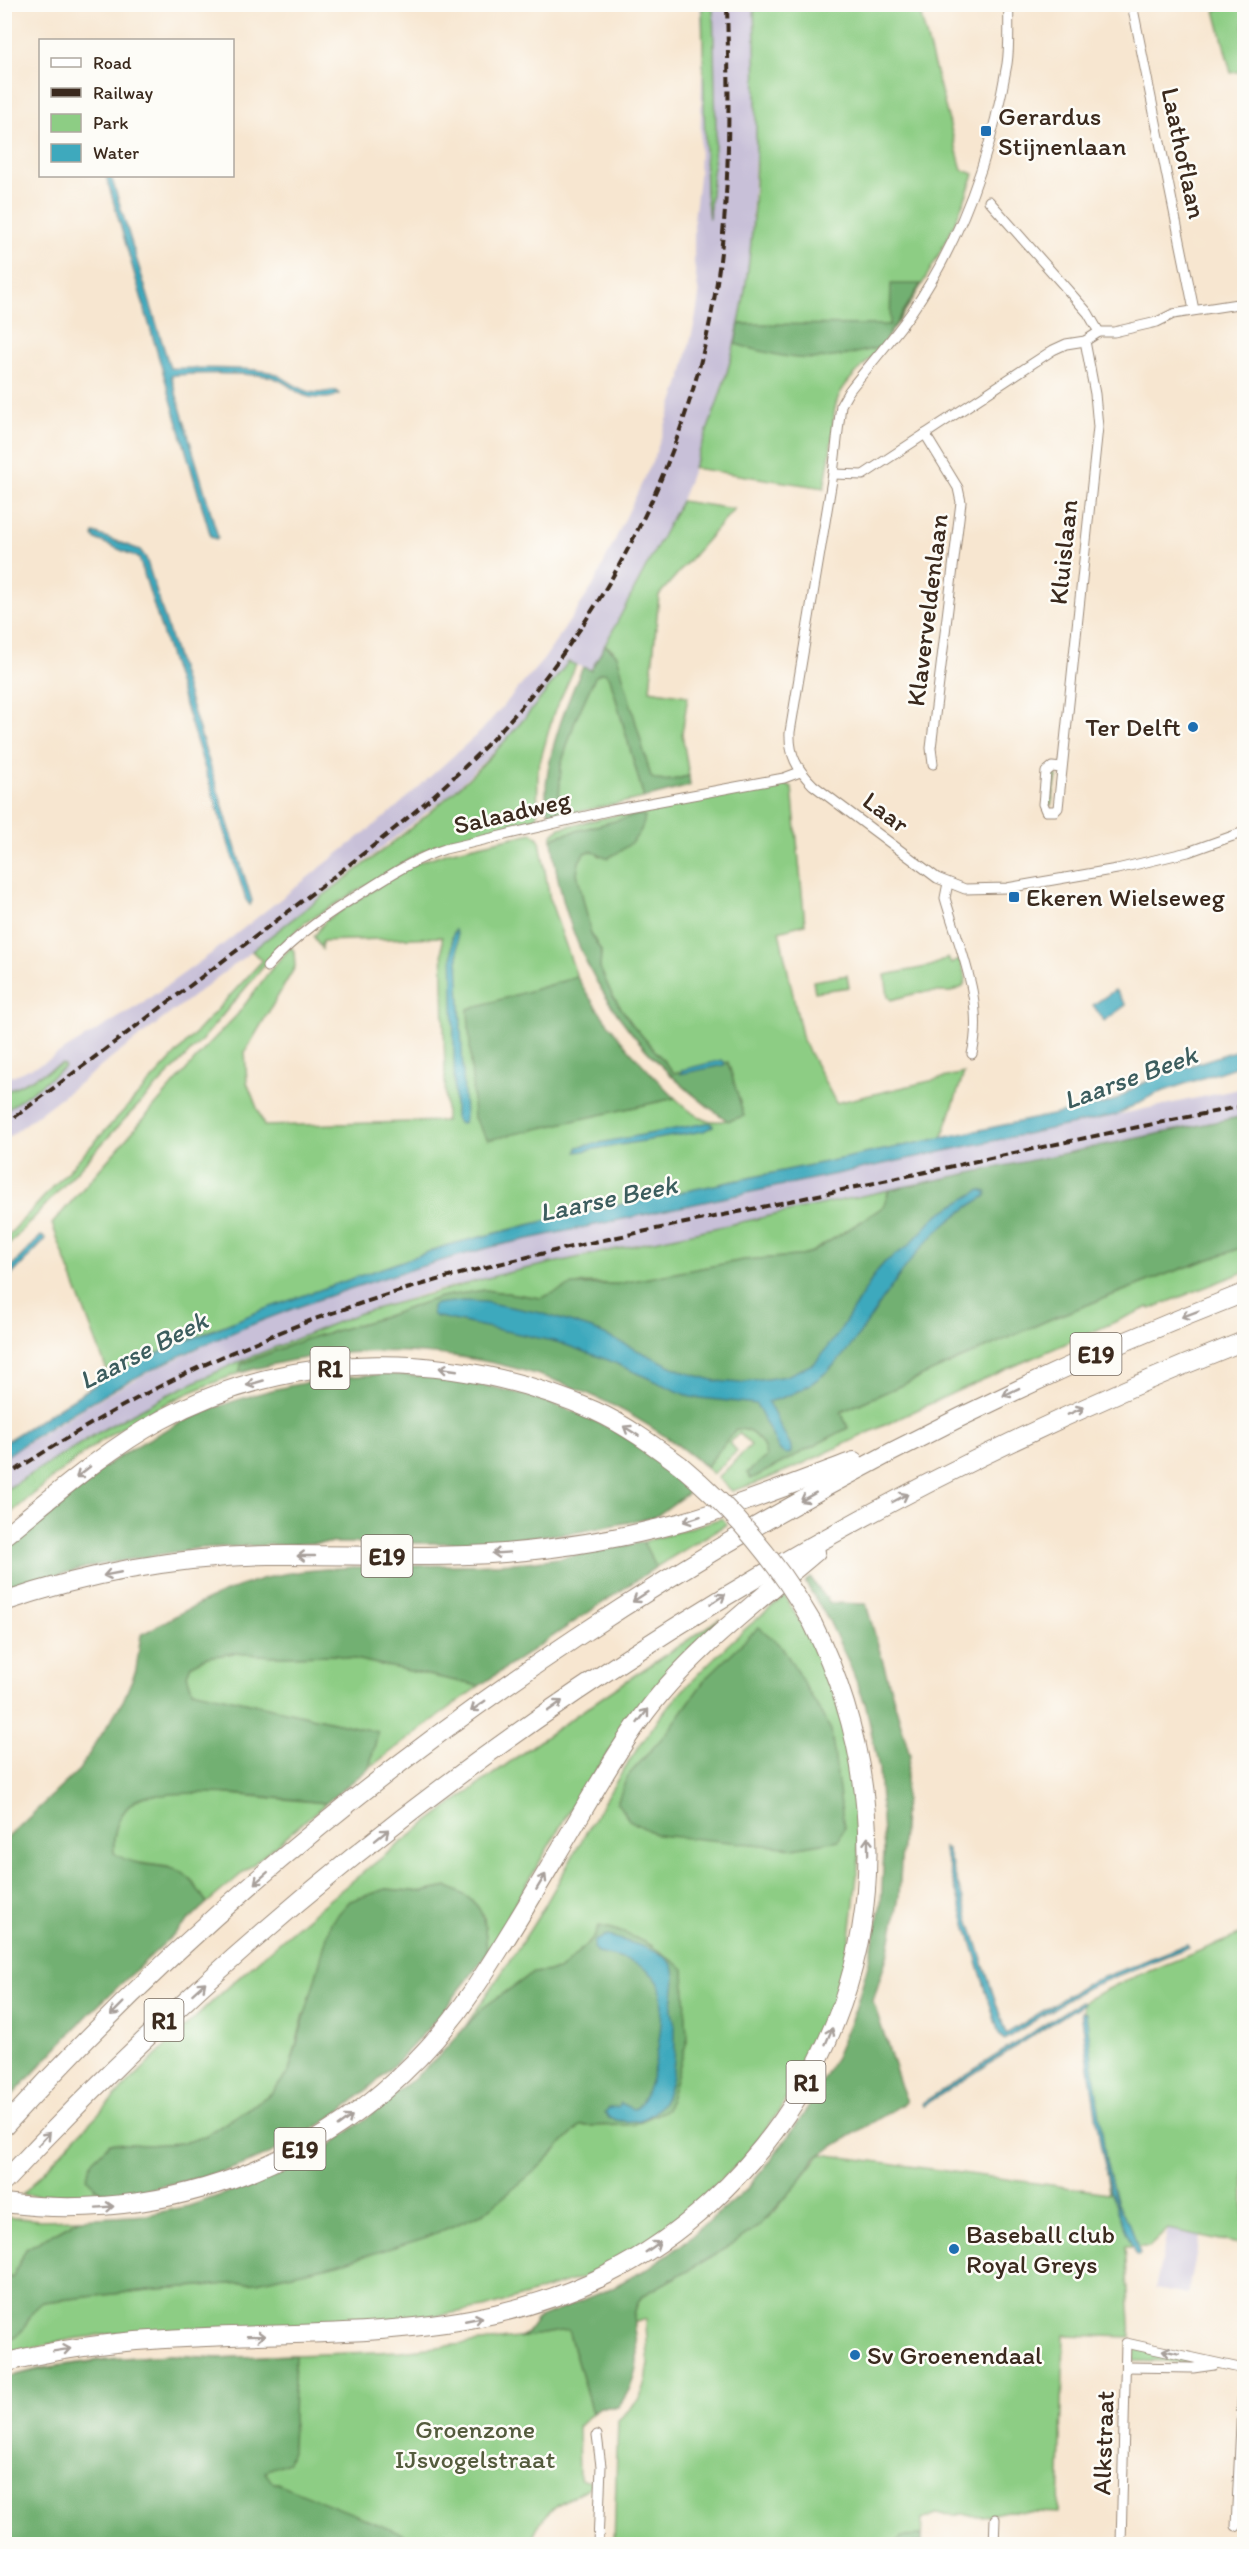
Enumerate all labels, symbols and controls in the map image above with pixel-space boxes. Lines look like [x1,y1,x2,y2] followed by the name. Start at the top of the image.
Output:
[39,39,234,177] legend
[93,52,132,74] text: Road
[93,82,154,104] text: Railway
[1155,85,1214,222] street label: Laathoflaan
[998,100,1127,162] place label: Gerardus Stijnenlaan
[93,112,128,134] text: Park
[979,124,993,138] marker: Gerardus Stijnenlaan
[93,142,139,164] text: Water
[1042,497,1084,606] street label: Kluislaan
[899,512,955,708] street label: Klaverveldenlaan
[1085,711,1181,743] place label: Ter Delft
[1186,720,1200,734] marker: Ter Delft
[450,783,574,841] street label: Salaadweg
[856,784,916,840] street label: Laar
[1026,881,1225,913] place label: Ekeren Wielseweg
[1007,890,1021,904] marker: Ekeren Wielseweg
[1059,1037,1203,1116] water label: Laarse Beek
[536,1167,682,1229] water label: Laarse Beek
[73,1303,215,1396] water label: Laarse Beek
[1181,1309,1200,1320] one-way arrow
[1070,1333,1122,1375] road number: E19
[310,1347,350,1389] road number: R1
[439,1363,459,1374] one-way arrow
[246,1378,265,1389] one-way arrow
[1003,1387,1021,1399] one-way arrow
[1067,1405,1085,1416] one-way arrow
[623,1425,640,1438] one-way arrow
[75,1465,91,1478] one-way arrow
[890,1491,908,1503] one-way arrow
[799,1492,817,1503] one-way arrow
[683,1514,702,1525] one-way arrow
[362,1535,412,1577] road number: E19
[491,1548,511,1559] one-way arrow
[296,1550,316,1561] one-way arrow
[103,1568,122,1580] one-way arrow
[632,1592,649,1604] one-way arrow
[709,1593,726,1605] one-way arrow
[471,1700,487,1712] one-way arrow
[546,1700,562,1712] one-way arrow
[636,1708,649,1724] one-way arrow
[374,1829,390,1842] one-way arrow
[862,1836,874,1856] one-way arrow
[254,1871,269,1885] one-way arrow
[535,1874,547,1891] one-way arrow
[191,1981,206,1995] one-way arrow
[144,1999,184,2041] road number: R1
[110,2002,125,2017] one-way arrow
[824,2027,835,2045] one-way arrow
[786,2061,826,2103] road number: R1
[336,2115,352,2127] one-way arrow
[274,2128,326,2170] road number: E19
[37,2131,51,2146] one-way arrow
[94,2201,114,2212] one-way arrow
[966,2218,1115,2280] place label: Baseball club Royal Greys
[645,2241,661,2253] one-way arrow
[947,2242,961,2256] marker: Baseball club Royal Greys
[463,2313,483,2324] one-way arrow
[245,2330,265,2342] one-way arrow
[867,2339,1042,2371] place label: Sv Groenendaal
[51,2344,71,2355] one-way arrow
[1162,2346,1182,2357] one-way arrow
[848,2348,862,2362] marker: Sv Groenendaal
[1085,2390,1121,2496] street label: Alkstraat
[395,2413,555,2475] park label: Groenzone IJsvogelstraat

